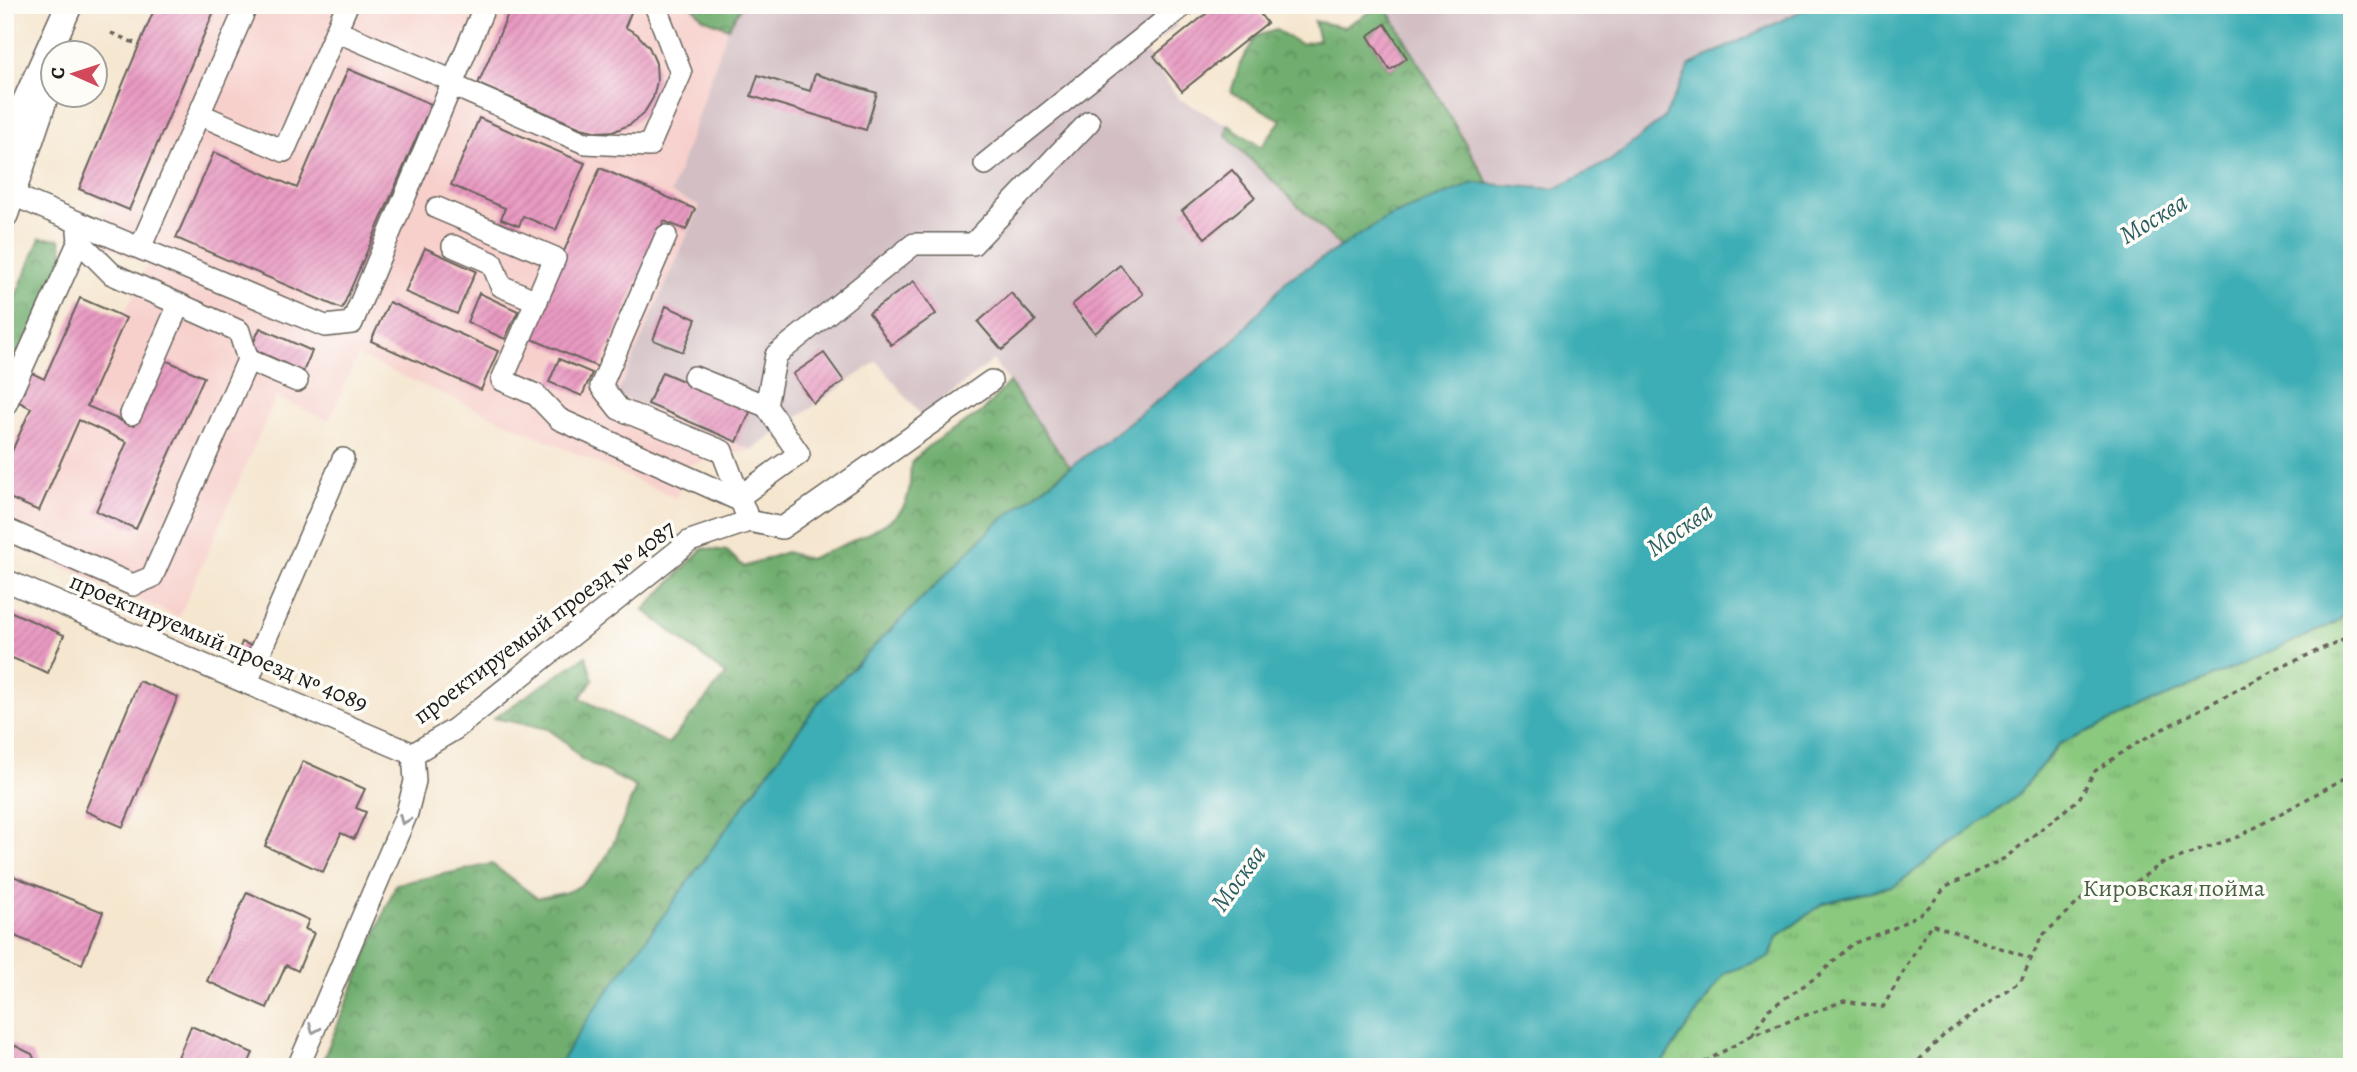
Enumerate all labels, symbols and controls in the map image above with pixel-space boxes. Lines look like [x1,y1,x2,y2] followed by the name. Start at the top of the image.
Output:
[38,38,108,108] north arrow
[45,67,71,80] text: С
[2113,184,2194,252] water label: Москва
[1639,494,1720,565] water label: Москва
[406,512,682,731] street label: проектируемый проезд № 4087
[65,565,373,719] street label: проектируемый проезд № 4089
[398,814,412,826] one-way arrow
[1203,838,1274,918] water label: Москва
[2083,872,2265,904] park label: Кировская пойма
[308,1022,322,1034] one-way arrow

